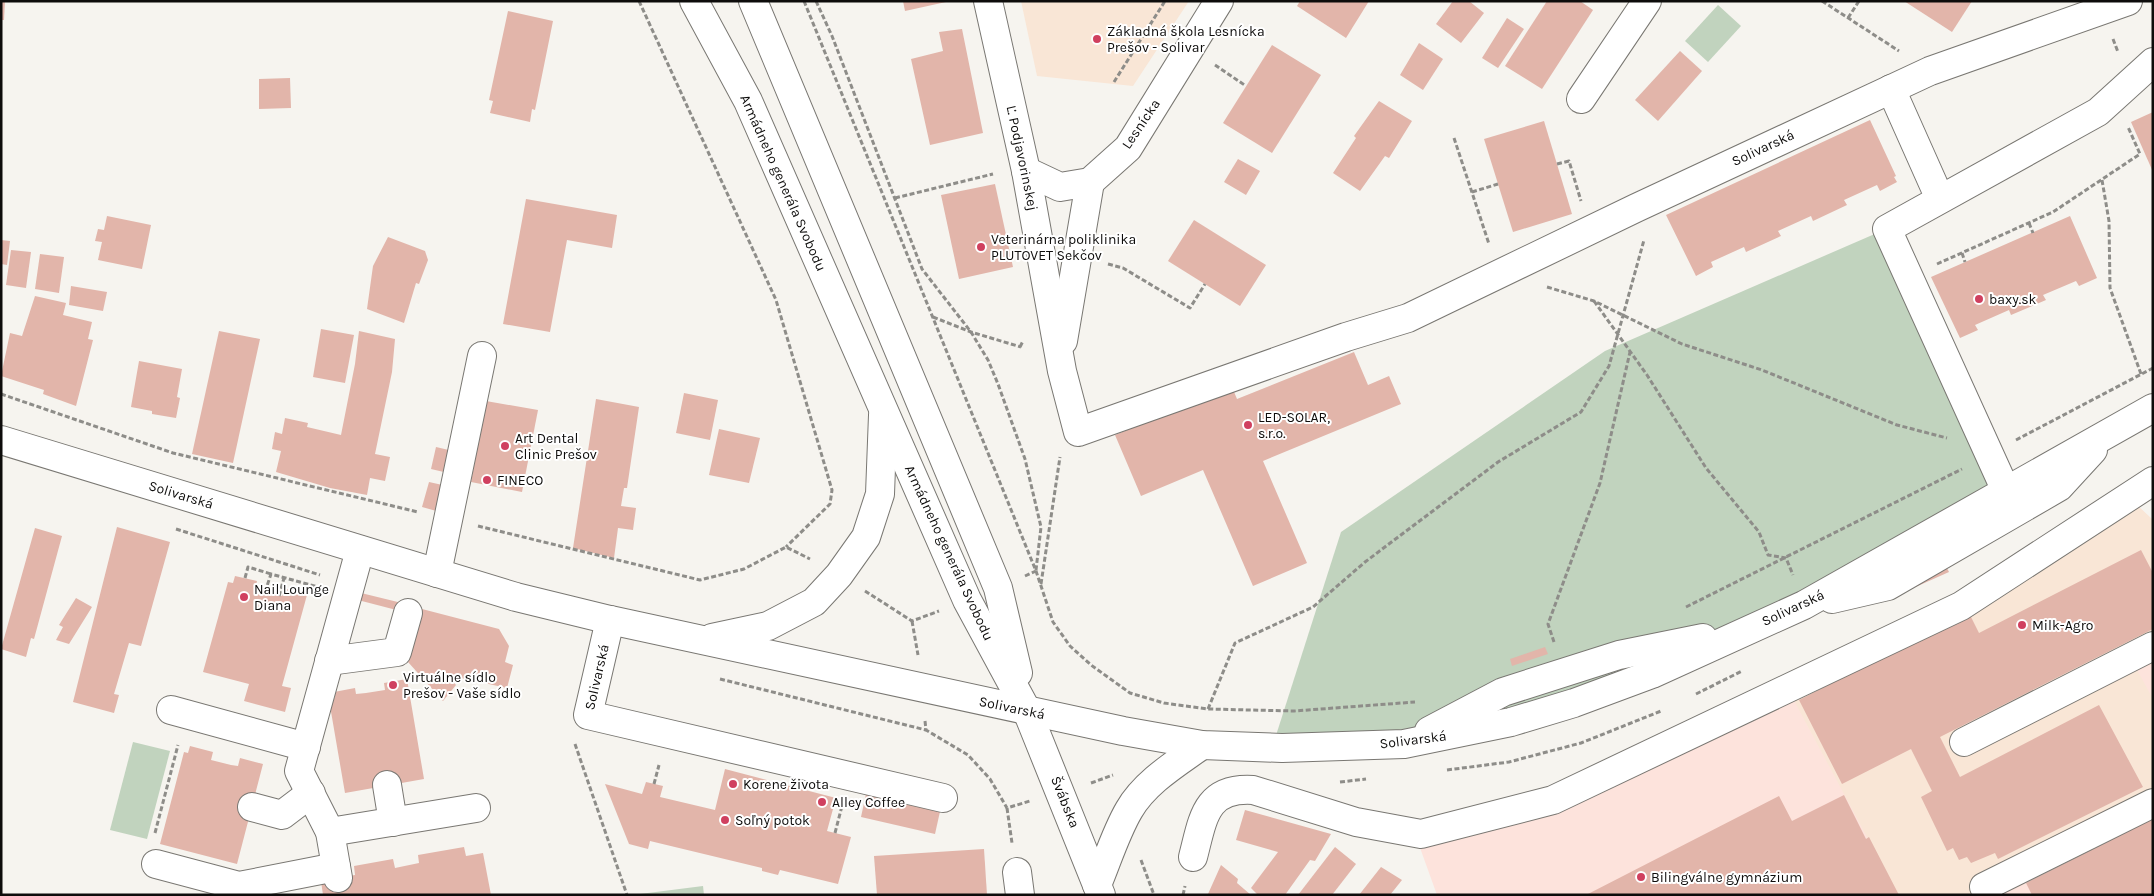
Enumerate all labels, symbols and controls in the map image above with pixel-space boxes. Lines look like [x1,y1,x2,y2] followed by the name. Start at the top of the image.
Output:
[1107,23,1265,56] place label: Základná škola Lesnícka Prešov - Solivar
[1091,33,1103,45] marker: Základná škola Lesnícka Prešov - Solivar
[736,92,830,274] street label: Armádneho generála Svobodu
[1118,96,1164,152] street label: Lesnícka
[1003,104,1041,212] street label: Ľ. Podjavorinskej
[1729,126,1797,170] street label: Solivarská
[991,231,1136,264] place label: Veterinárna poliklinika PLUTOVET Sekčov
[975,241,987,253] marker: Veterinárna poliklinika PLUTOVET Sekčov
[1989,291,2037,308] place label: baxy.sk
[1973,293,1985,305] marker: baxy.sk
[1258,409,1330,442] place label: LED-SOLAR, s.r.o.
[1242,419,1254,431] marker: LED-SOLAR, s.r.o.
[515,430,597,463] place label: Art Dental Clinic Prešov
[499,440,511,452] marker: Art Dental Clinic Prešov
[901,463,997,643] street label: Armádneho generála Svobodu
[497,472,543,489] place label: FINECO
[481,474,493,486] marker: FINECO
[146,477,216,513] street label: Solivarská
[254,581,329,614] place label: Nail Lounge Diana
[1759,586,1827,630] street label: Solivarská
[238,591,250,603] marker: Nail Lounge Diana
[2032,617,2093,634] place label: Milk-Agro
[2016,619,2028,631] marker: Milk-Agro
[581,642,613,712] street label: Solivarská
[403,669,521,702] place label: Virtuálne sídlo Prešov - Vaše sídlo
[387,679,399,691] marker: Virtuálne sídlo Prešov - Vaše sídlo
[977,693,1047,723] street label: Solivarská
[1379,727,1447,753] street label: Solivarská
[1047,774,1083,830] street label: Švábska
[743,776,829,793] place label: Korene života
[727,778,739,790] marker: Korene života
[832,794,905,811] place label: Alley Coffee
[816,796,828,808] marker: Alley Coffee
[735,812,810,829] place label: Soľný potok
[719,814,731,826] marker: Soľný potok
[1651,869,1802,886] place label: Bilingválne gymnázium
[1635,871,1647,883] marker: Bilingválne gymnázium

